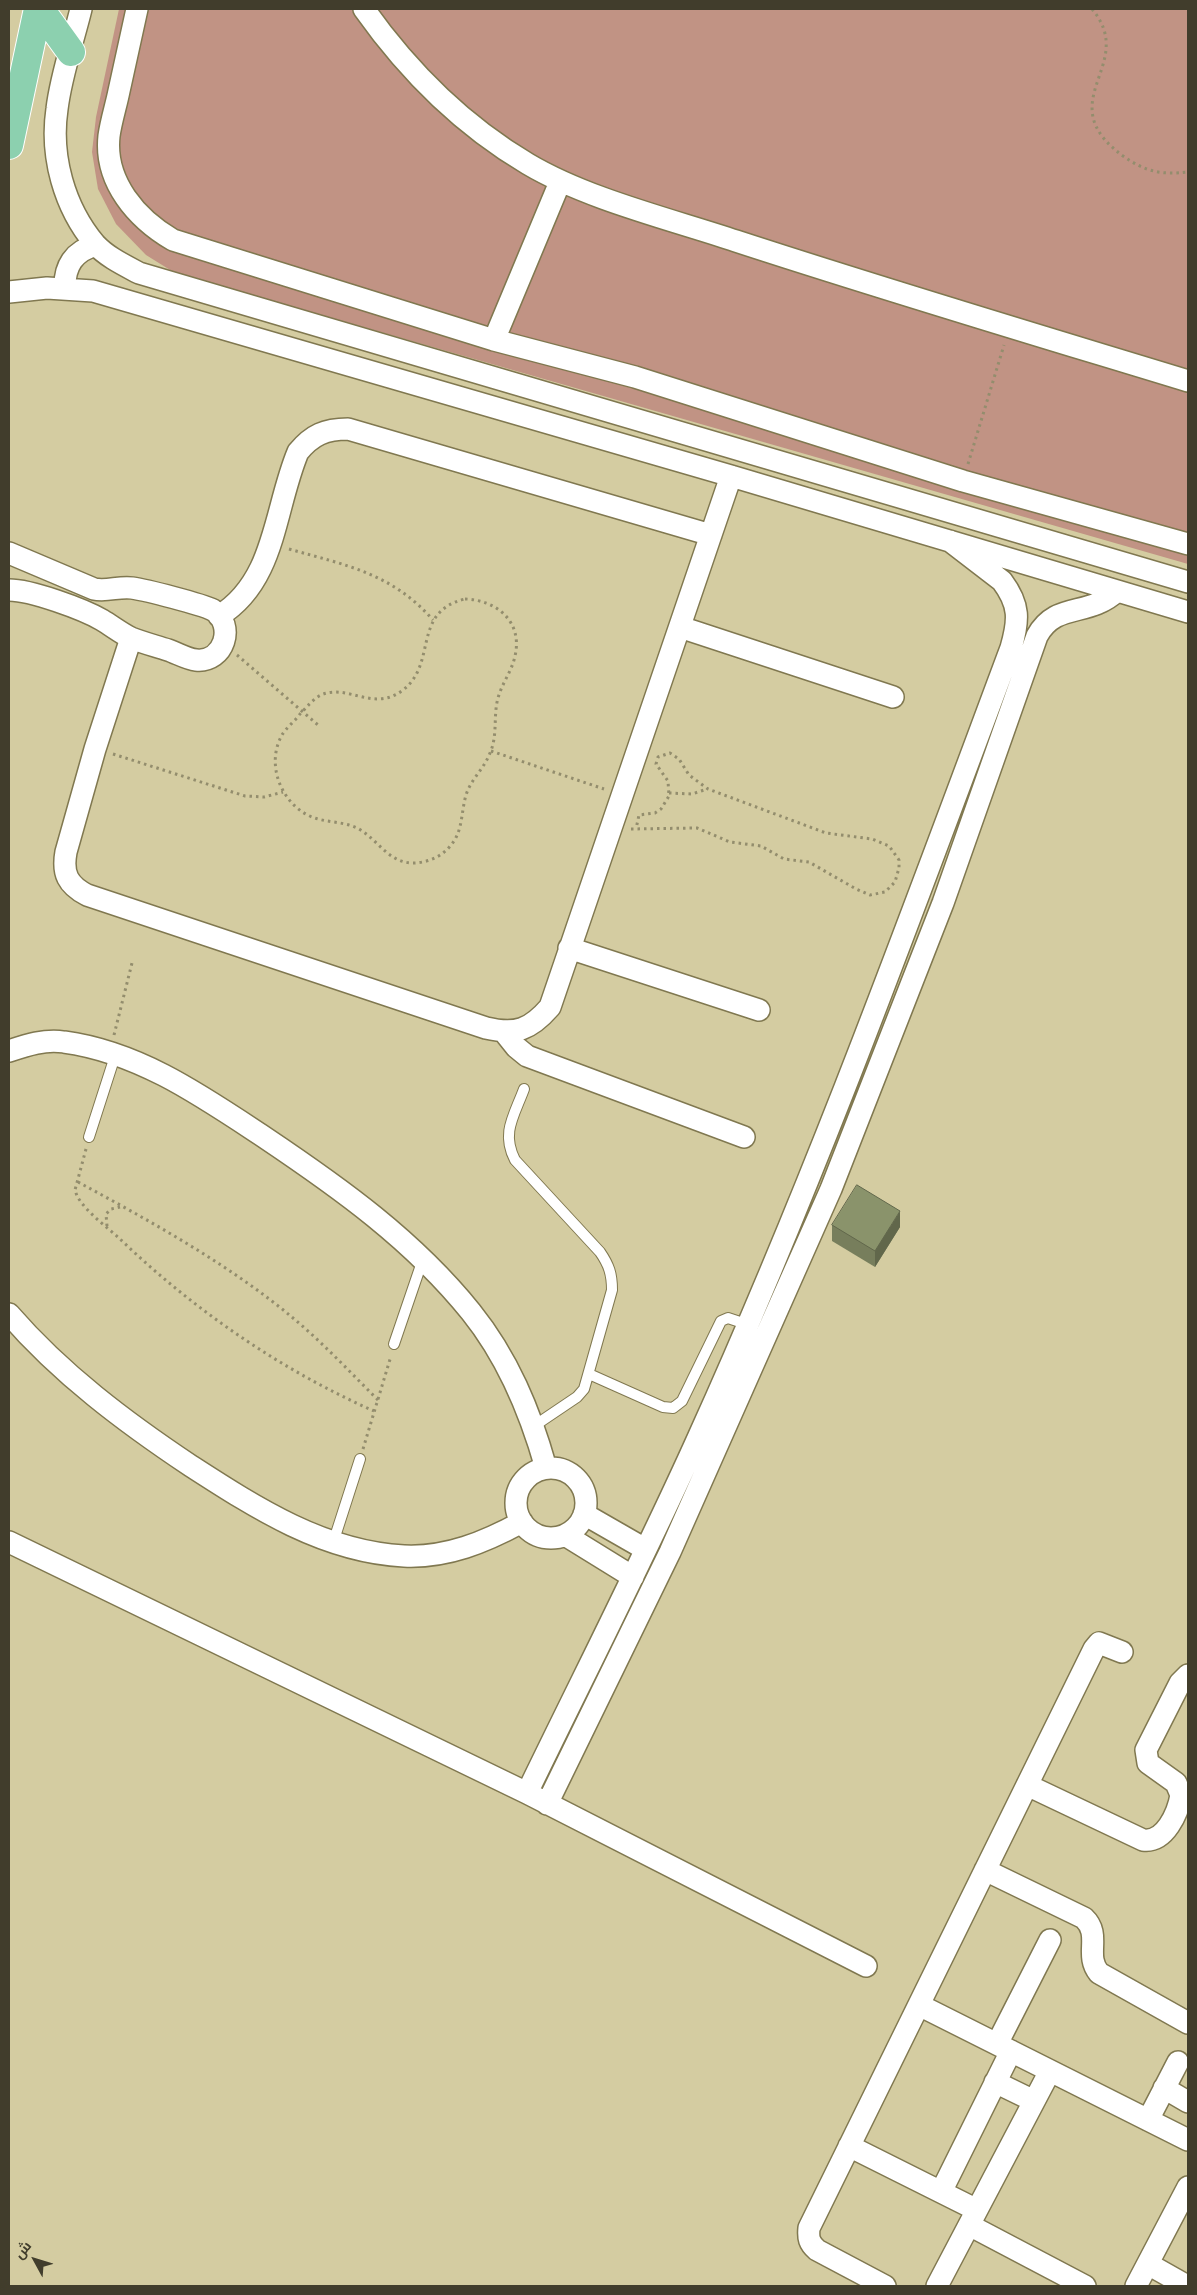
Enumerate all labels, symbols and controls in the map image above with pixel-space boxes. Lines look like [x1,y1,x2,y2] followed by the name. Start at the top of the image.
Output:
[10,2235,60,2285] north arrow
[10,2237,36,2263] text: ش

